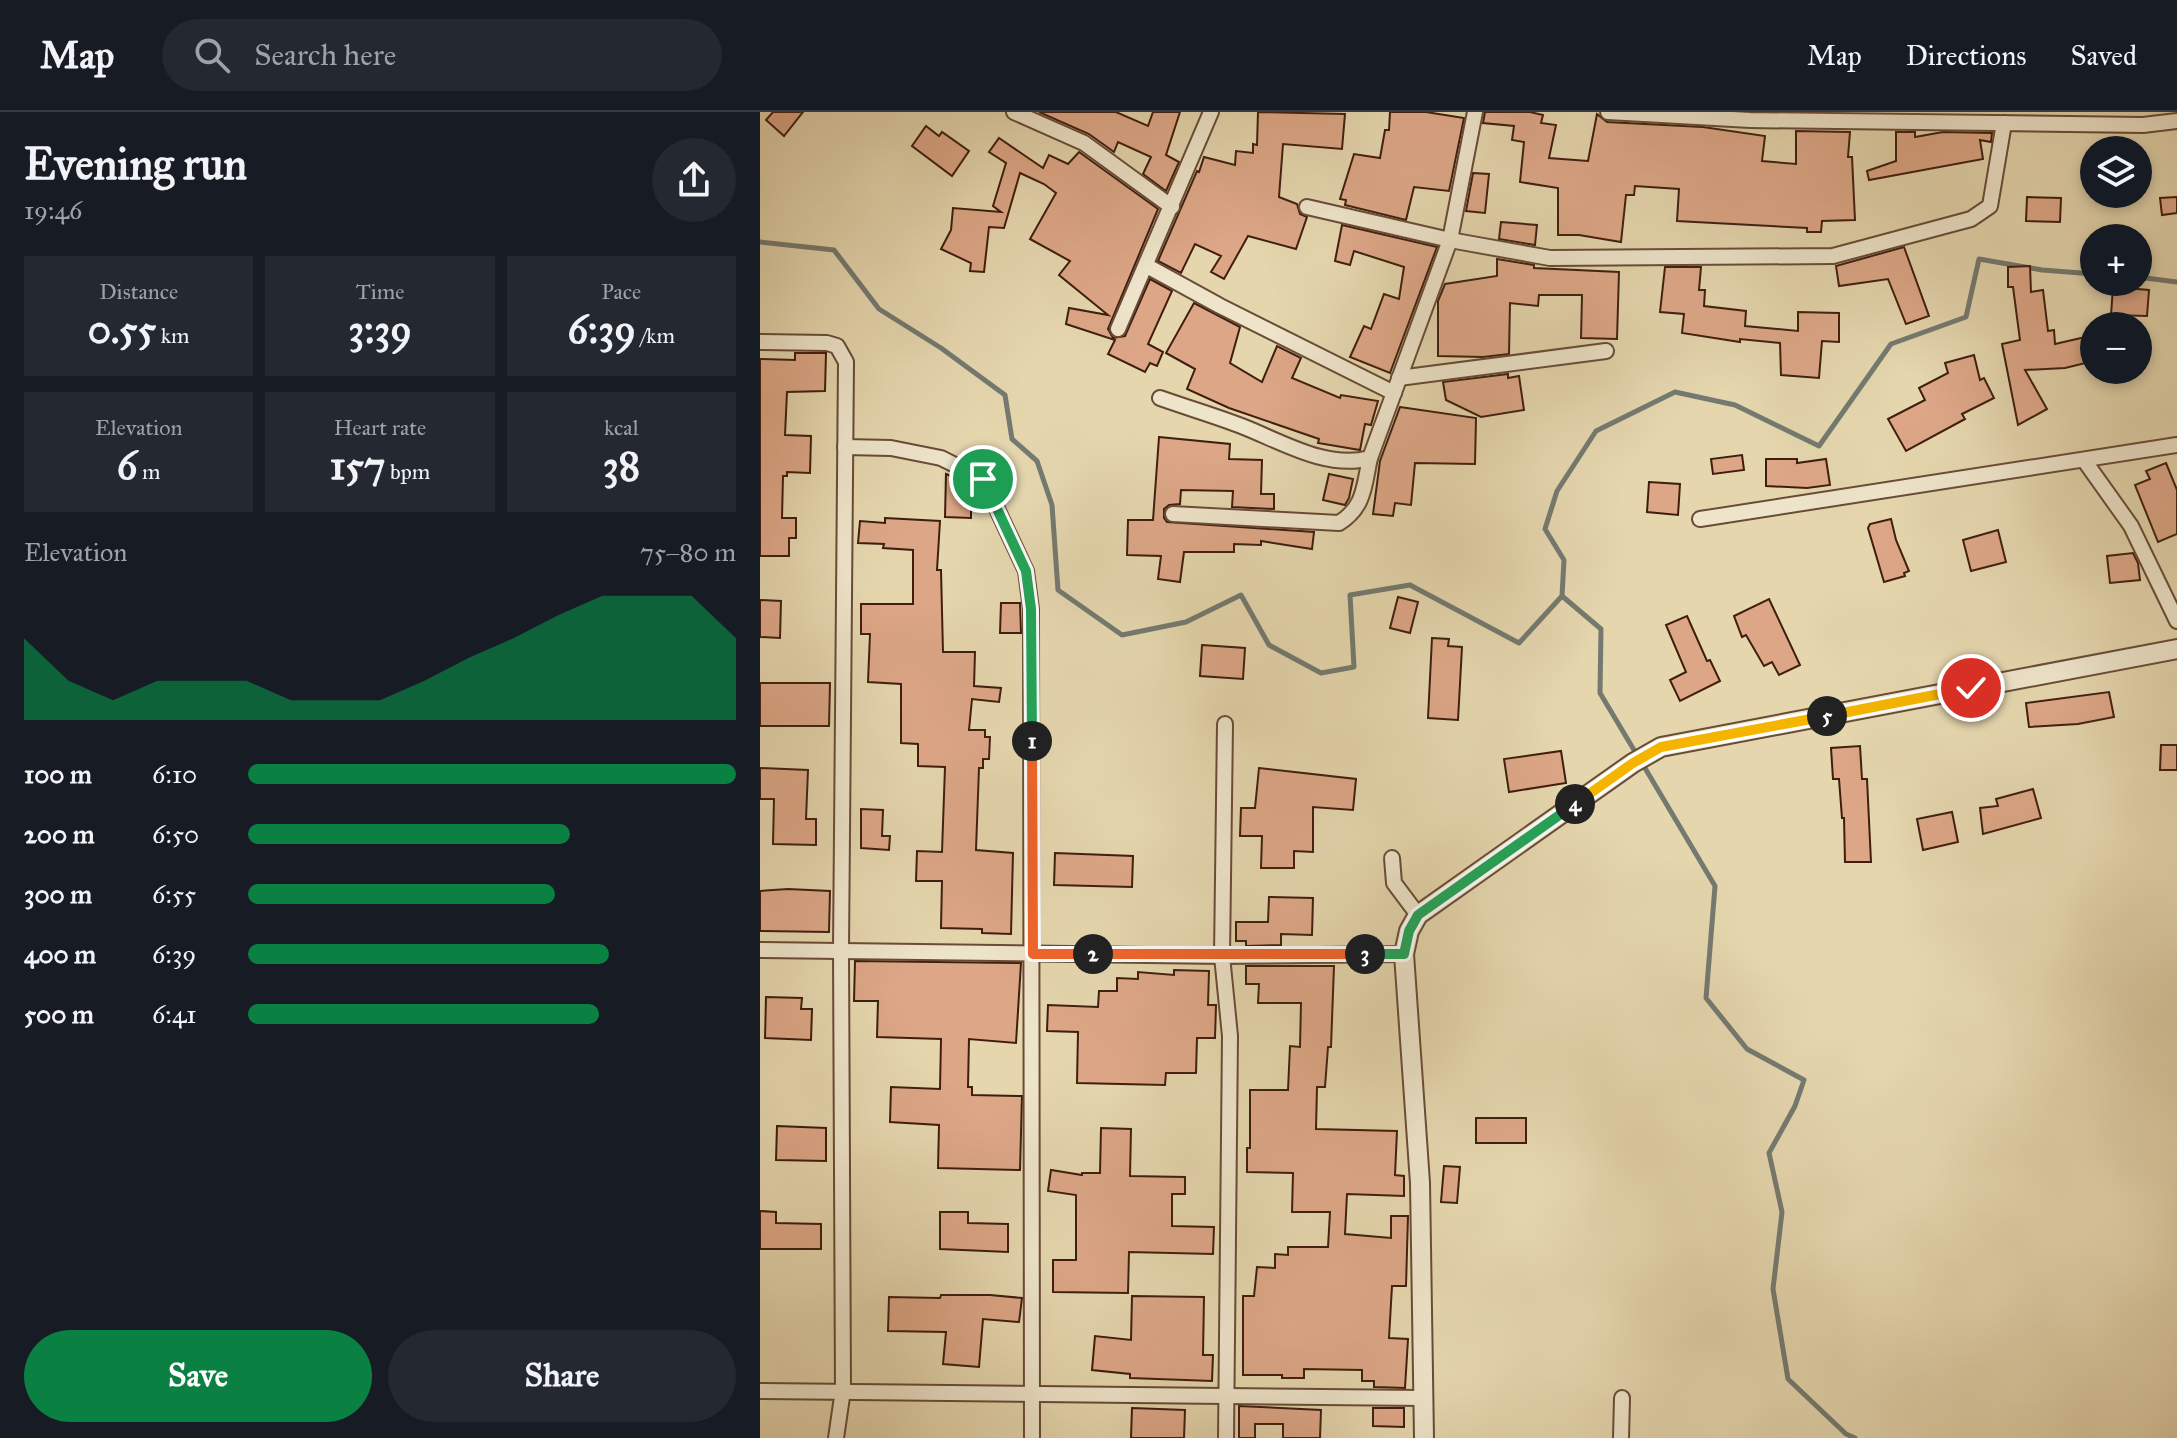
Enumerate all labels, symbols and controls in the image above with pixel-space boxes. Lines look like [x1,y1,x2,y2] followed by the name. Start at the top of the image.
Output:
[162,19,722,91] search box
[40,32,114,78] text: Map
[190,33,234,77] icon: search
[254,37,396,73] text: Search here
[1807,38,1862,73] text: Map
[1906,38,2027,73] text: Directions
[2071,38,2137,73] text: Saved
[2080,136,2152,384] map controls
[2080,136,2152,208] button: layers
[24,137,247,191] text: Evening run
[652,138,736,222] button: share
[24,194,82,226] text: 19:46
[2080,224,2152,296] button: +
[99,278,178,305] text: Distance
[356,278,404,305] text: Time
[601,278,641,305] text: Pace
[88,305,156,354] text: 0.55
[348,305,412,354] text: 3:39
[568,305,636,354] text: 6:39
[2080,312,2152,384] button: −
[156,322,190,349] text: km
[636,322,675,349] text: /km
[95,414,182,441] text: Elevation
[334,414,426,441] text: Heart rate
[604,414,639,441] text: kcal
[117,441,137,490] text: 6
[330,441,385,490] text: 157
[603,441,640,490] text: 38
[949,445,1017,513] pin
[961,457,1005,501] icon: arrive
[137,458,161,485] text: m
[385,458,430,485] text: bpm
[24,536,127,568] text: Elevation
[640,536,736,568] text: 75–80 m
[1937,654,2005,722] pin
[1949,666,1993,710] icon: check
[1807,696,1847,736] pin: 5
[1822,702,1832,729] text: 5
[1012,721,1052,761] pin: 1
[1028,727,1036,754] text: 1
[24,758,92,790] text: 100 m
[152,758,197,790] text: 6:10
[1555,784,1595,824] pin: 4
[1569,790,1581,817] text: 4
[24,818,95,850] text: 200 m
[152,818,199,850] text: 6:50
[24,878,92,910] text: 300 m
[152,878,196,910] text: 6:55
[1073,934,1113,974] pin: 2
[1345,934,1385,974] pin: 3
[24,938,96,970] text: 400 m
[152,938,196,970] text: 6:39
[1088,940,1098,967] text: 2
[1361,940,1369,967] text: 3
[24,998,94,1030] text: 500 m
[152,998,197,1030] text: 6:41
[24,1330,372,1422] button: Save
[388,1330,736,1422] button: Share

